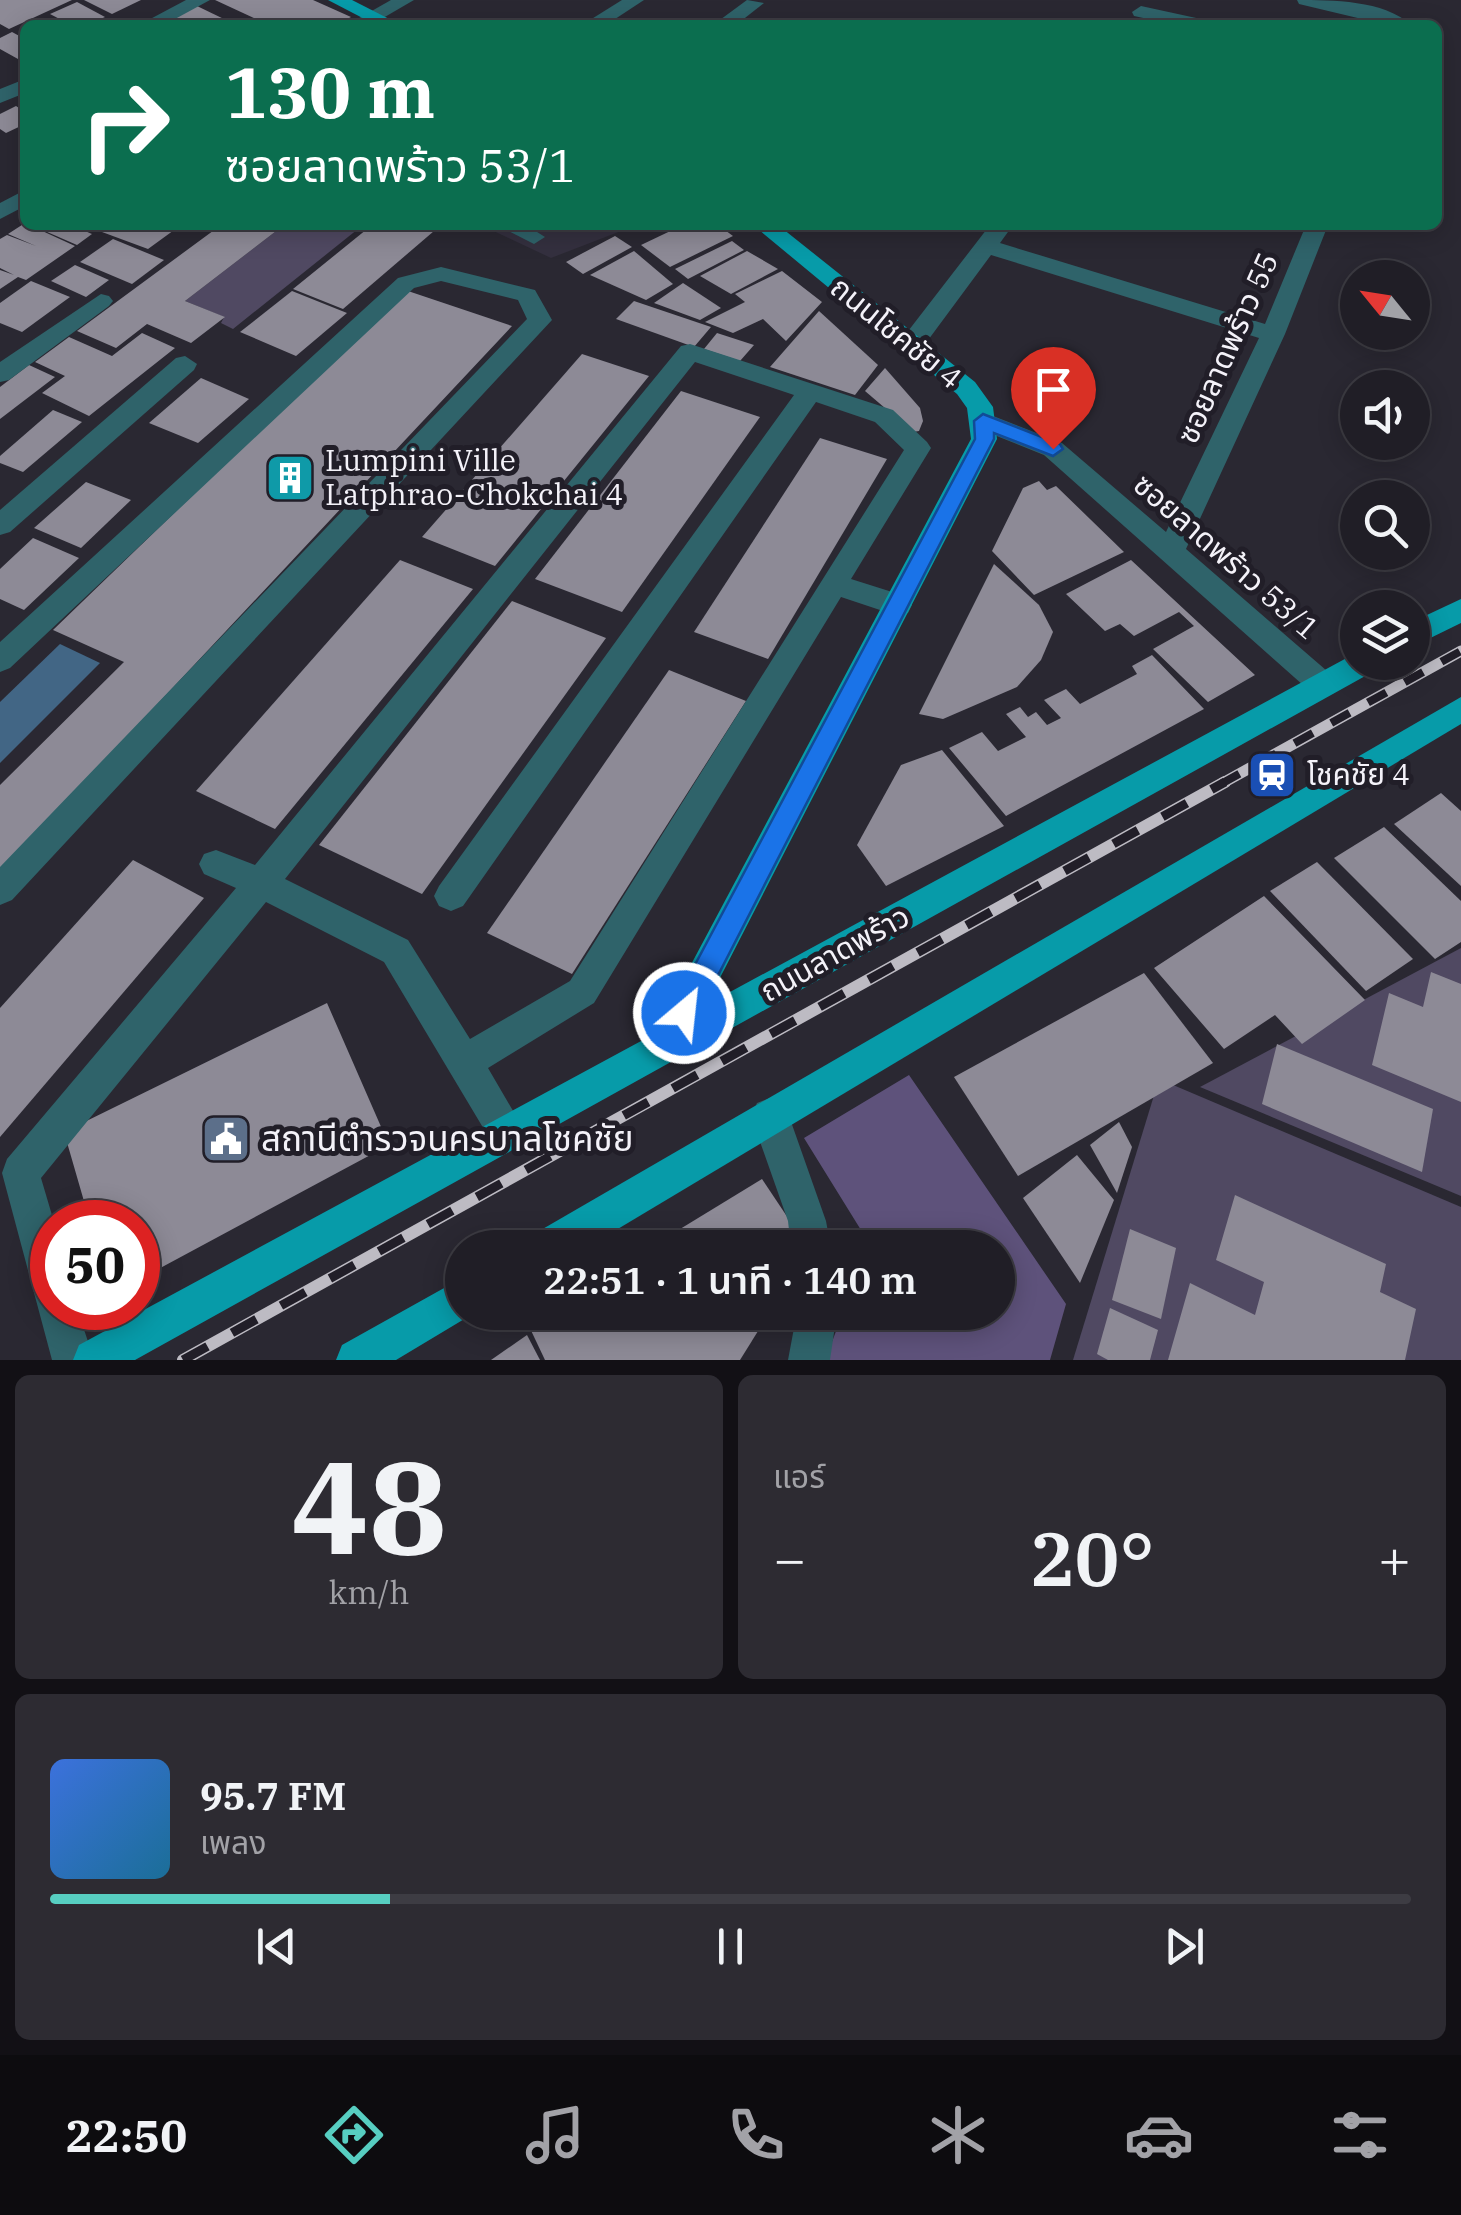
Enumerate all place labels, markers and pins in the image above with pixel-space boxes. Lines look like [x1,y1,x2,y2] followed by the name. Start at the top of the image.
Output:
[1011,347,1096,450] pin
[325,440,623,513] place label: Lumpini Ville Latphrao-Chokchai 4
[264,452,316,504] building icon: Lumpini Ville Latphrao-Chokchai 4
[1246,749,1298,801] station icon: โชคชัย 4
[1307,754,1410,793] place label: โชคชัย 4
[200,1113,252,1165] public building icon: สถานีตำรวจนครบาลโชคชัย
[261,1115,634,1161] place label: สถานีตำรวจนครบาลโชคชัย

